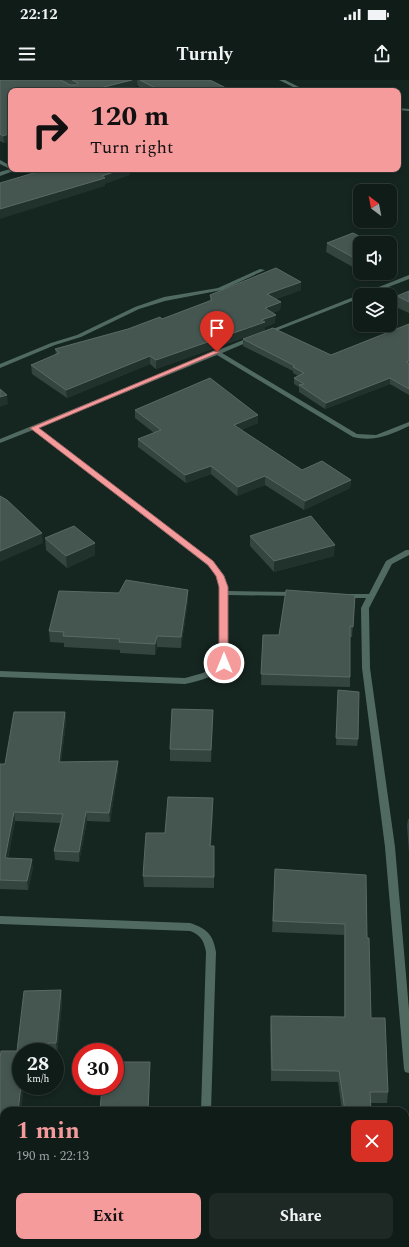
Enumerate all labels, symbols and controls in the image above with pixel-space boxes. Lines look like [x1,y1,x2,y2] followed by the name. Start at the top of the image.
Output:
[20,3,58,26] text: 22:12
[176,41,233,68] text: Turnly
[16,43,38,65] icon: menu
[371,43,393,65] icon: share
[90,95,169,138] text: 120 m
[24,104,76,156] icon: right
[90,134,173,161] text: Turn right
[353,184,397,228] north arrow
[353,184,397,332] map controls
[353,236,397,280] button: sound
[353,288,397,332] button: layers
[200,311,234,352] pin
[206,317,228,339] icon: arrive
[203,642,245,684] position arrow
[72,1043,124,1095] speed limit sign: 30
[27,1049,49,1079] text: 28
[27,1071,49,1087] text: km/h
[16,1113,80,1149] text: 1 min
[351,1120,393,1162] button: close
[16,1146,89,1166] text: 190 m · 22:13
[16,1193,201,1239] button: Exit
[209,1193,393,1239] button: Share

